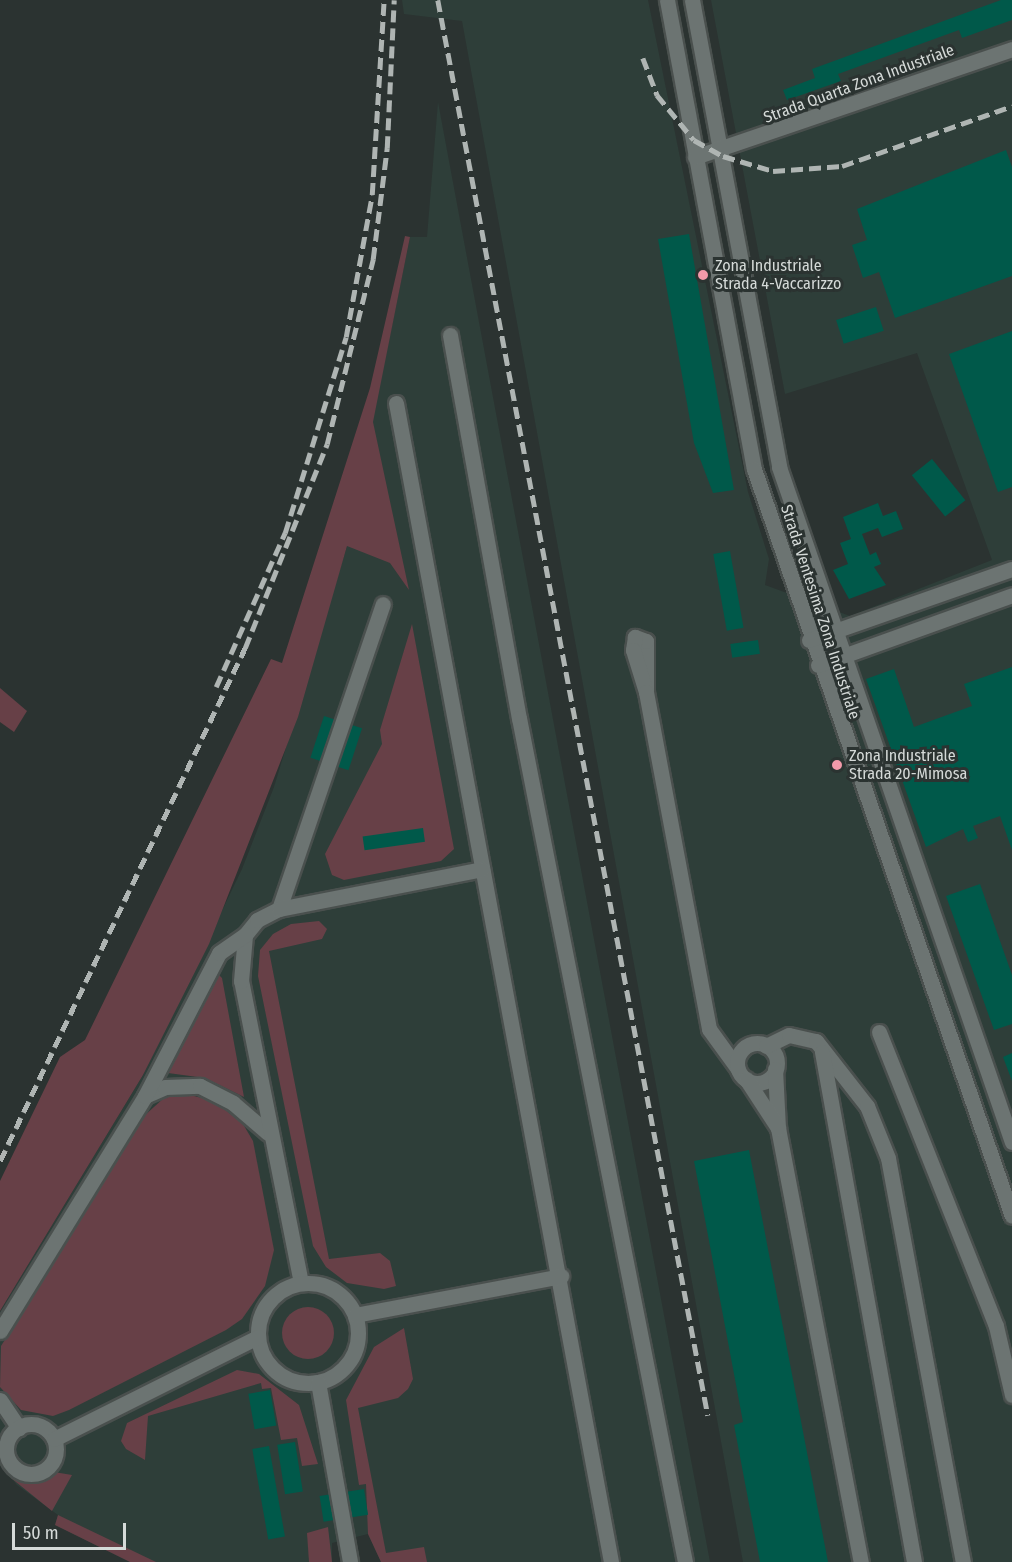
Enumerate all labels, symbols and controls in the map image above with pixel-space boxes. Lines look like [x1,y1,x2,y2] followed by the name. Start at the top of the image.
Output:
[761,41,957,127] street label: Strada Quarta Zona Industriale
[715,256,841,294] place label: Zona Industriale Strada 4-Vaccarizzo
[696,268,710,282] marker: Zona Industriale Strada 4-Vaccarizzo
[776,502,864,722] street label: Strada Ventesima Zona Industriale
[849,746,967,784] place label: Zona Industriale Strada 20-Mimosa
[830,758,844,772] marker: Zona Industriale Strada 20-Mimosa
[15,1511,129,1549] scale bar
[23,1522,59,1544] text: 50 m

